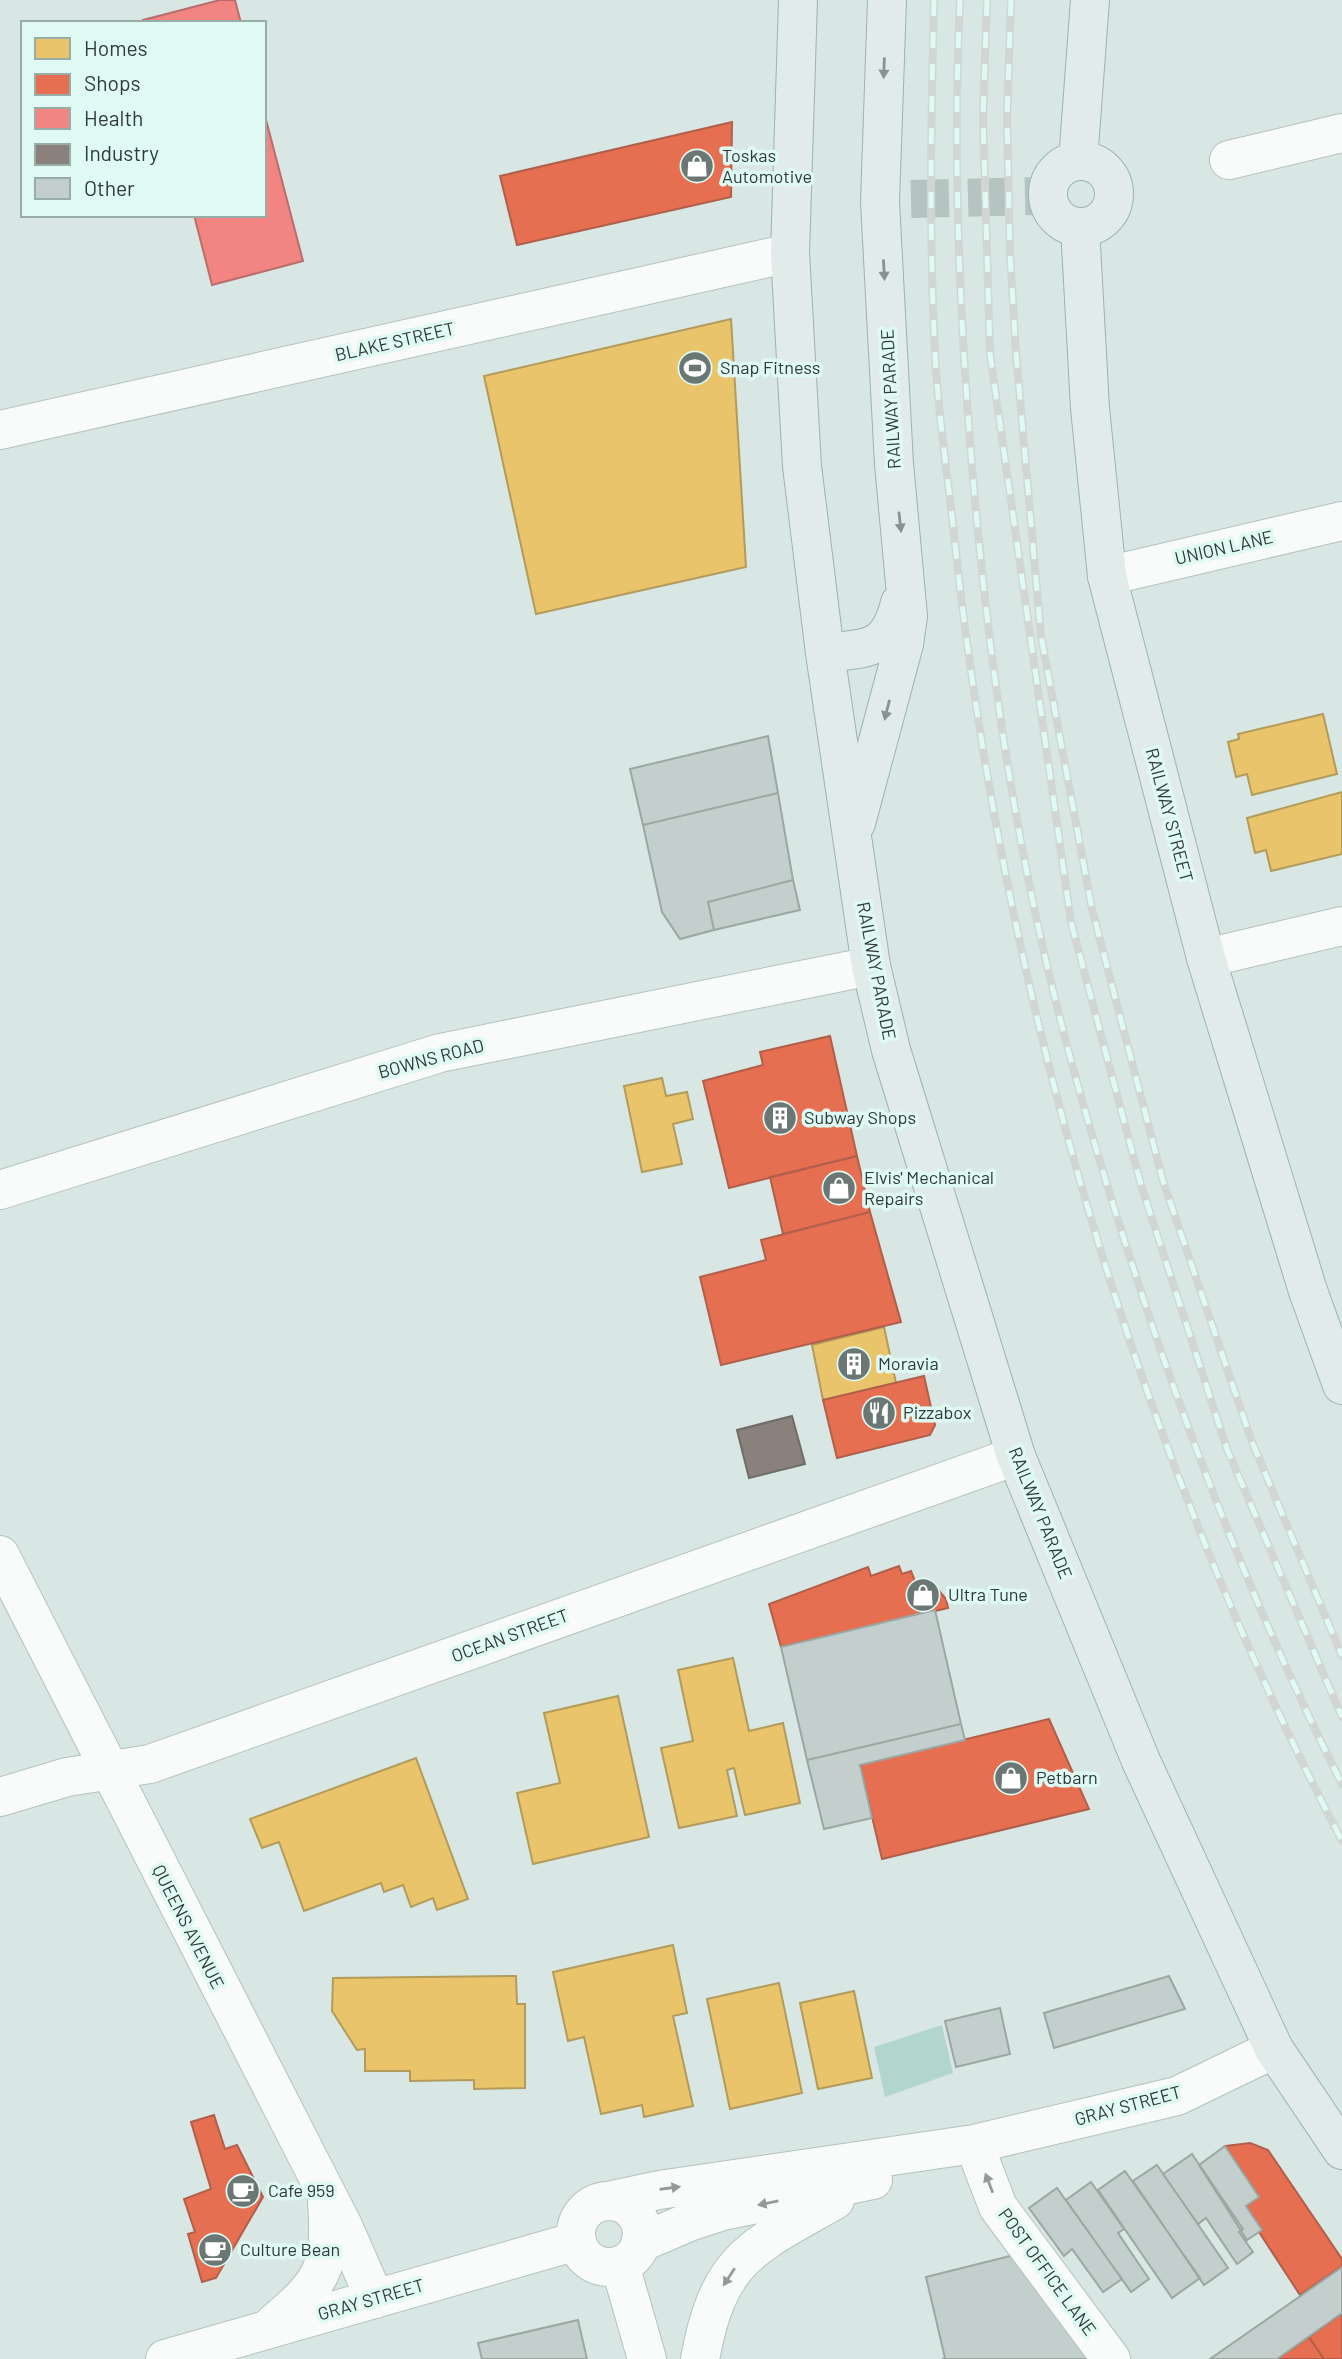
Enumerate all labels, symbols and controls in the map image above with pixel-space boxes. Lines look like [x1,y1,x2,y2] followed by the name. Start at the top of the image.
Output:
[21,21,266,217] legend
[84,35,148,60] text: Homes
[879,57,890,79] one-way arrow
[84,70,141,95] text: Shops
[84,105,143,130] text: Health
[84,140,159,165] text: Industry
[722,144,812,187] place label: Toskas Automotive
[678,147,716,185] shop icon: Toskas Automotive
[84,175,135,200] text: Other
[878,259,889,281] one-way arrow
[333,317,457,365] street label: BLAKE STREET
[875,328,905,470] street label: RAILWAY PARADE
[676,349,714,387] sports icon: Snap Fitness
[720,356,820,378] place label: Snap Fitness
[895,511,906,533] one-way arrow
[1172,525,1275,569] street label: UNION LANE
[881,700,892,722] one-way arrow
[1141,745,1198,884] street label: RAILWAY STREET
[853,900,901,1042] street label: RAILWAY PARADE
[376,1033,486,1083] street label: BOWNS ROAD
[761,1099,799,1137] building icon: Subway Shops
[804,1106,916,1128] place label: Subway Shops
[864,1166,994,1209] place label: Elvis' Mechanical Repairs
[820,1169,858,1207] shop icon: Elvis' Mechanical Repairs
[835,1345,873,1383] building icon: Moravia
[878,1352,939,1374] place label: Moravia
[860,1394,898,1432] restaurant icon: Pizzabox
[903,1401,972,1423] place label: Pizzabox
[1004,1443,1077,1582] street label: RAILWAY PARADE
[904,1576,942,1614] shop icon: Ultra Tune
[948,1583,1028,1605] place label: Ultra Tune
[448,1604,571,1666] street label: OCEAN STREET
[992,1759,1030,1797] shop icon: Petbarn
[1036,1766,1098,1788] place label: Petbarn
[148,1861,230,1992] street label: QUEENS AVENUE
[1072,2080,1184,2130] street label: GRAY STREET
[224,2172,262,2210] cafe icon: Cafe 959
[983,2172,994,2193] one-way arrow
[268,2179,335,2201] place label: Cafe 959
[659,2183,681,2194] one-way arrow
[757,2197,779,2208] one-way arrow
[994,2203,1101,2339] street label: POST OFFICE LANE
[196,2231,234,2269] cafe icon: Culture Bean
[240,2238,340,2260] place label: Culture Bean
[722,2267,735,2287] one-way arrow
[315,2273,426,2325] street label: GRAY STREET

